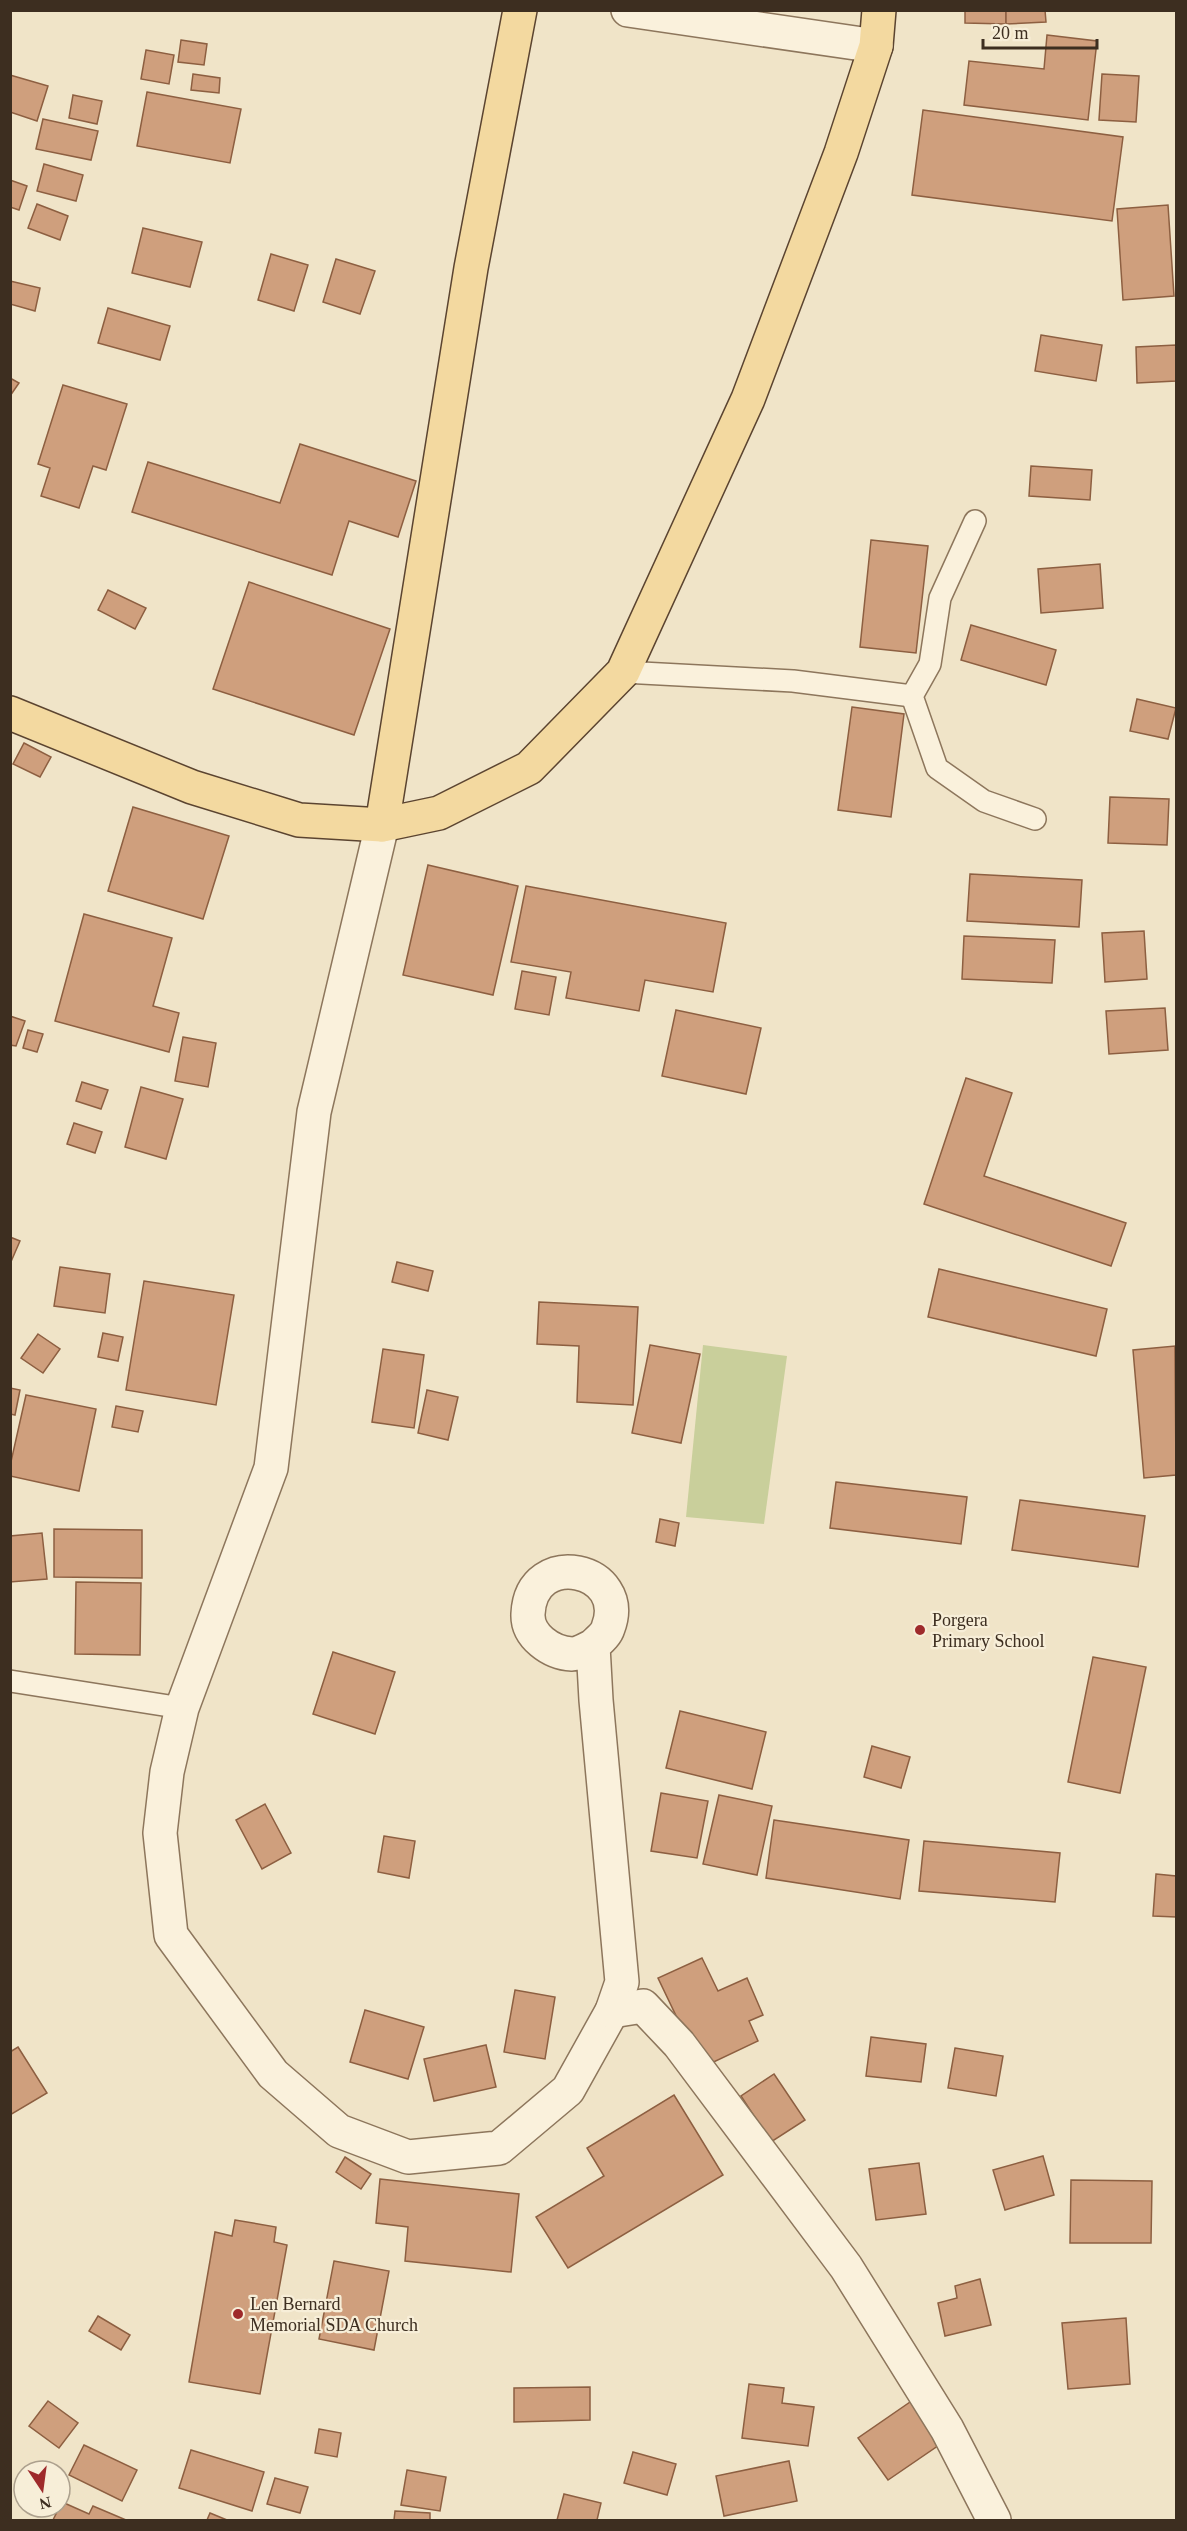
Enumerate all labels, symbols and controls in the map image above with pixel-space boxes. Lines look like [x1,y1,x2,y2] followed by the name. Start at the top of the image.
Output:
[983,12,1097,50] scale bar
[992,23,1029,43] text: 20 m
[932,1610,1045,1651] place label: Porgera Primary School
[913,1623,927,1637] marker: Porgera Primary School
[250,2294,418,2335] place label: Len Bernard Memorial SDA Church
[231,2307,245,2321] marker: Len Bernard Memorial SDA Church
[12,2459,72,2519] north arrow
[37,2494,53,2513] text: N

